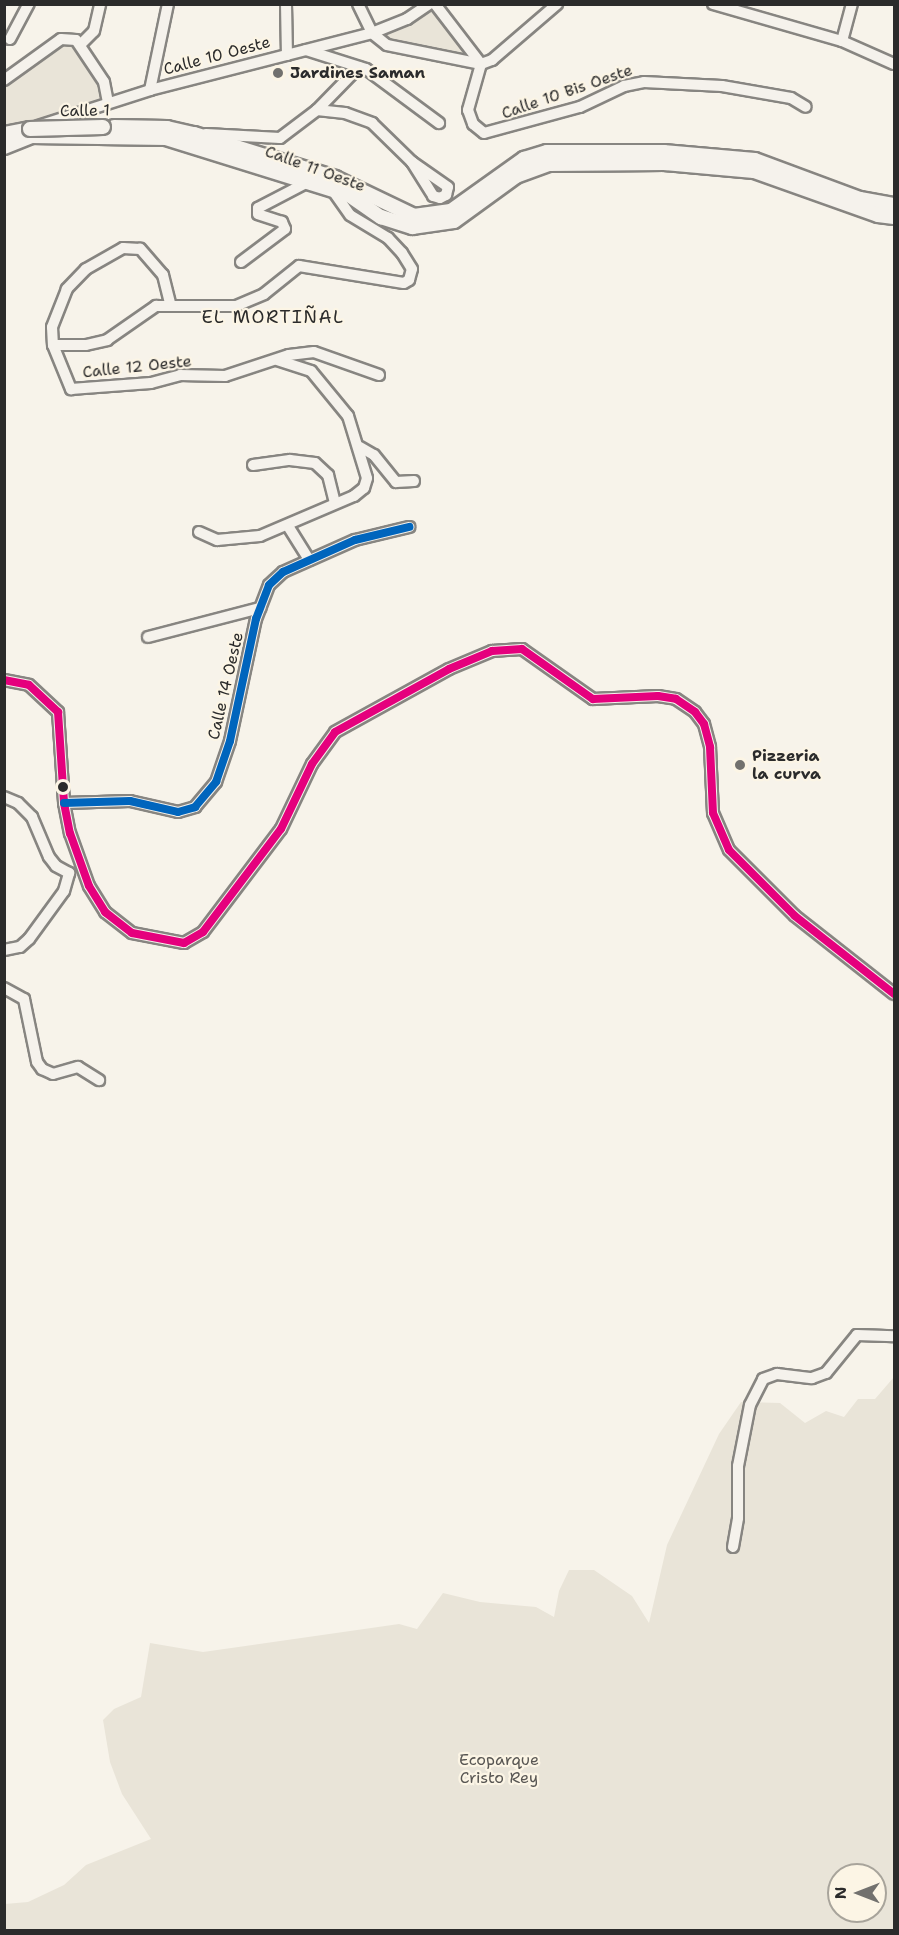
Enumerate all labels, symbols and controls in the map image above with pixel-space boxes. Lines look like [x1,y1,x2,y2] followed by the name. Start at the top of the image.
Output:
[161,33,273,79] street label: Calle 10 Oeste
[499,61,635,123] street label: Calle 10 Bis Oeste
[290,63,425,83] place label: Jardines Saman
[271,66,285,80] marker: Jardines Saman
[60,101,110,121] street label: Calle 1
[262,142,368,196] street label: Calle 11 Oeste
[201,306,345,328] district label: EL MORTIÑAL
[82,352,192,382] street label: Calle 12 Oeste
[204,630,248,742] street label: Calle 14 Oeste
[752,746,821,784] place label: Pizzeria la curva
[733,758,747,772] marker: Pizzeria la curva
[57,781,69,793] unlabelled marker
[459,1750,539,1788] park label: Ecoparque Cristo Rey
[827,1863,887,1923] north arrow
[830,1887,851,1899] text: N

